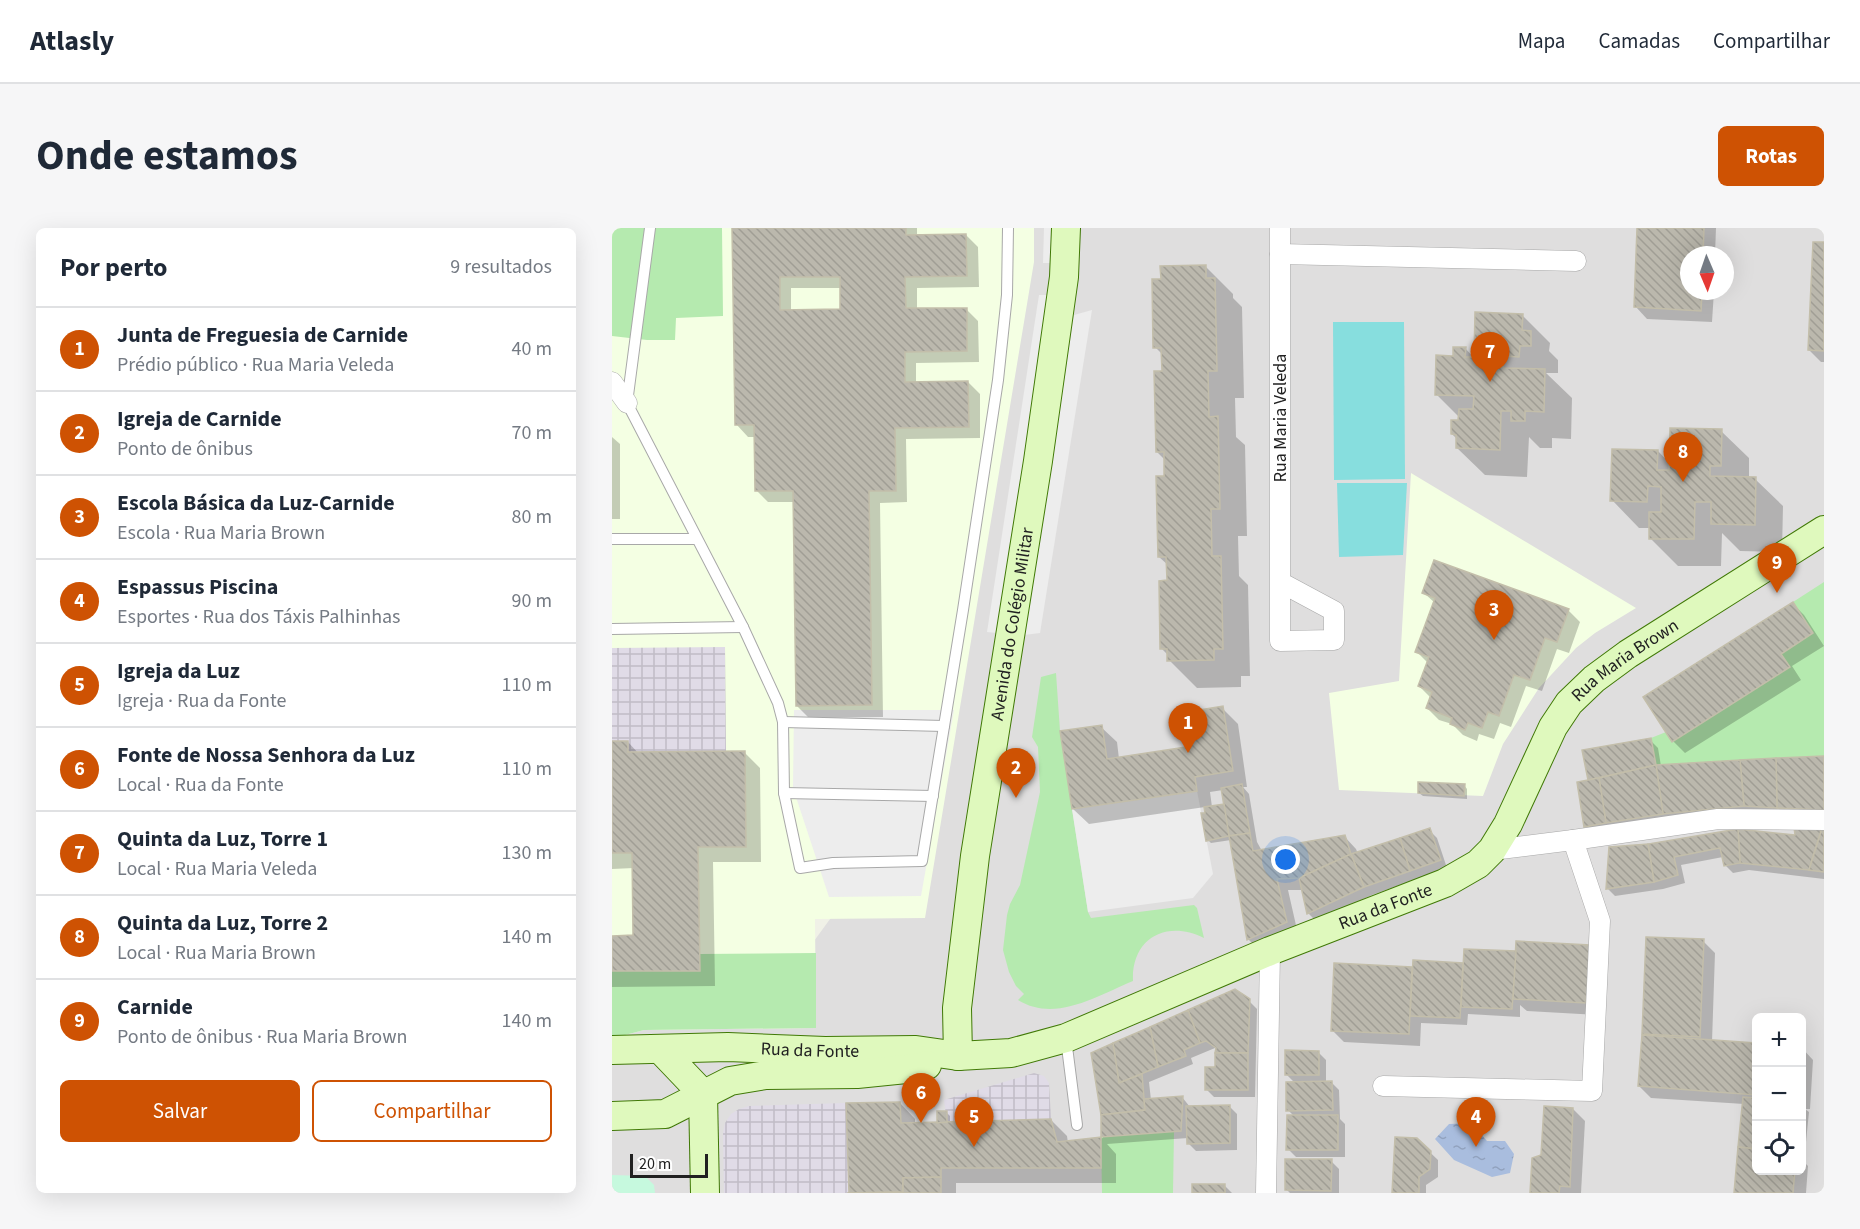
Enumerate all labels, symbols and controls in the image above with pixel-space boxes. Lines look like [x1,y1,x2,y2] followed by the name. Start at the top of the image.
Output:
[30,21,114,61] text: Atlasly
[1518,26,1565,56] text: Mapa
[1598,26,1680,56] text: Camadas
[1713,26,1830,56] text: Compartilhar
[36,126,298,186] text: Onde estamos
[1718,126,1824,186] button: Rotas
[1680,246,1734,300] north arrow
[60,249,168,286] text: Por perto
[450,253,552,281] text: 9 resultados
[117,319,408,351] text: Junta de Freguesia de Carnide
[1470,332,1510,382] pin: 7
[74,335,85,363] text: 1
[512,335,552,363] text: 40 m
[117,351,394,379] text: Prédio público · Rua Maria Veleda
[1268,354,1293,482] street label: Rua Maria Veleda
[117,403,282,435] text: Igreja de Carnide
[74,419,85,447] text: 2
[512,419,552,447] text: 70 m
[1664,432,1702,482] pin: 8
[117,435,253,463] text: Ponto de ônibus
[117,487,395,519] text: Escola Básica da Luz-Carnide
[74,503,85,531] text: 3
[512,503,552,531] text: 80 m
[117,519,325,547] text: Escola · Rua Maria Brown
[985,525,1040,722] street label: Avenida do Colégio Militar
[1758,544,1796,593] pin: 9
[117,571,278,603] text: Espassus Piscina
[74,587,85,615] text: 4
[512,587,552,615] text: 90 m
[1474,590,1514,640] pin: 3
[117,603,400,631] text: Esportes · Rua dos Táxis Palhinhas
[1566,613,1684,708] street label: Rua Maria Brown
[117,655,240,687] text: Igreja da Luz
[74,671,85,699] text: 5
[502,671,552,699] text: 110 m
[117,687,286,715] text: Igreja · Rua da Fonte
[1168,704,1208,753] pin: 1
[117,739,415,771] text: Fonte de Nossa Senhora da Luz
[996,748,1036,798] pin: 2
[74,755,85,783] text: 6
[502,755,552,783] text: 110 m
[117,771,284,799] text: Local · Rua da Fonte
[117,823,328,855] text: Quinta da Luz, Torre 1
[74,839,85,867] text: 7
[502,839,552,867] text: 130 m
[1271,845,1300,874] your location
[117,855,317,883] text: Local · Rua Maria Veleda
[1335,877,1436,936] street label: Rua da Fonte
[117,907,328,939] text: Quinta da Luz, Torre 2
[74,923,85,951] text: 8
[502,923,552,951] text: 140 m
[117,939,316,967] text: Local · Rua Maria Brown
[117,991,193,1023] text: Carnide
[74,1007,85,1035] text: 9
[502,1007,552,1035] text: 140 m
[1752,1013,1806,1175] map controls
[1752,1013,1806,1067] button: +
[117,1023,407,1051] text: Ponto de ônibus · Rua Maria Brown
[760,1036,859,1064] street label: Rua da Fonte
[1752,1067,1806,1121] button: −
[902,1074,940,1123] pin: 6
[60,1080,300,1142] button: Salvar
[312,1080,552,1142] button: Compartilhar
[954,1098,994,1147] pin: 5
[1456,1098,1496,1147] pin: 4
[1752,1121,1806,1175] button: locate
[630,1151,708,1178] scale bar
[639,1153,671,1175] text: 20 m

